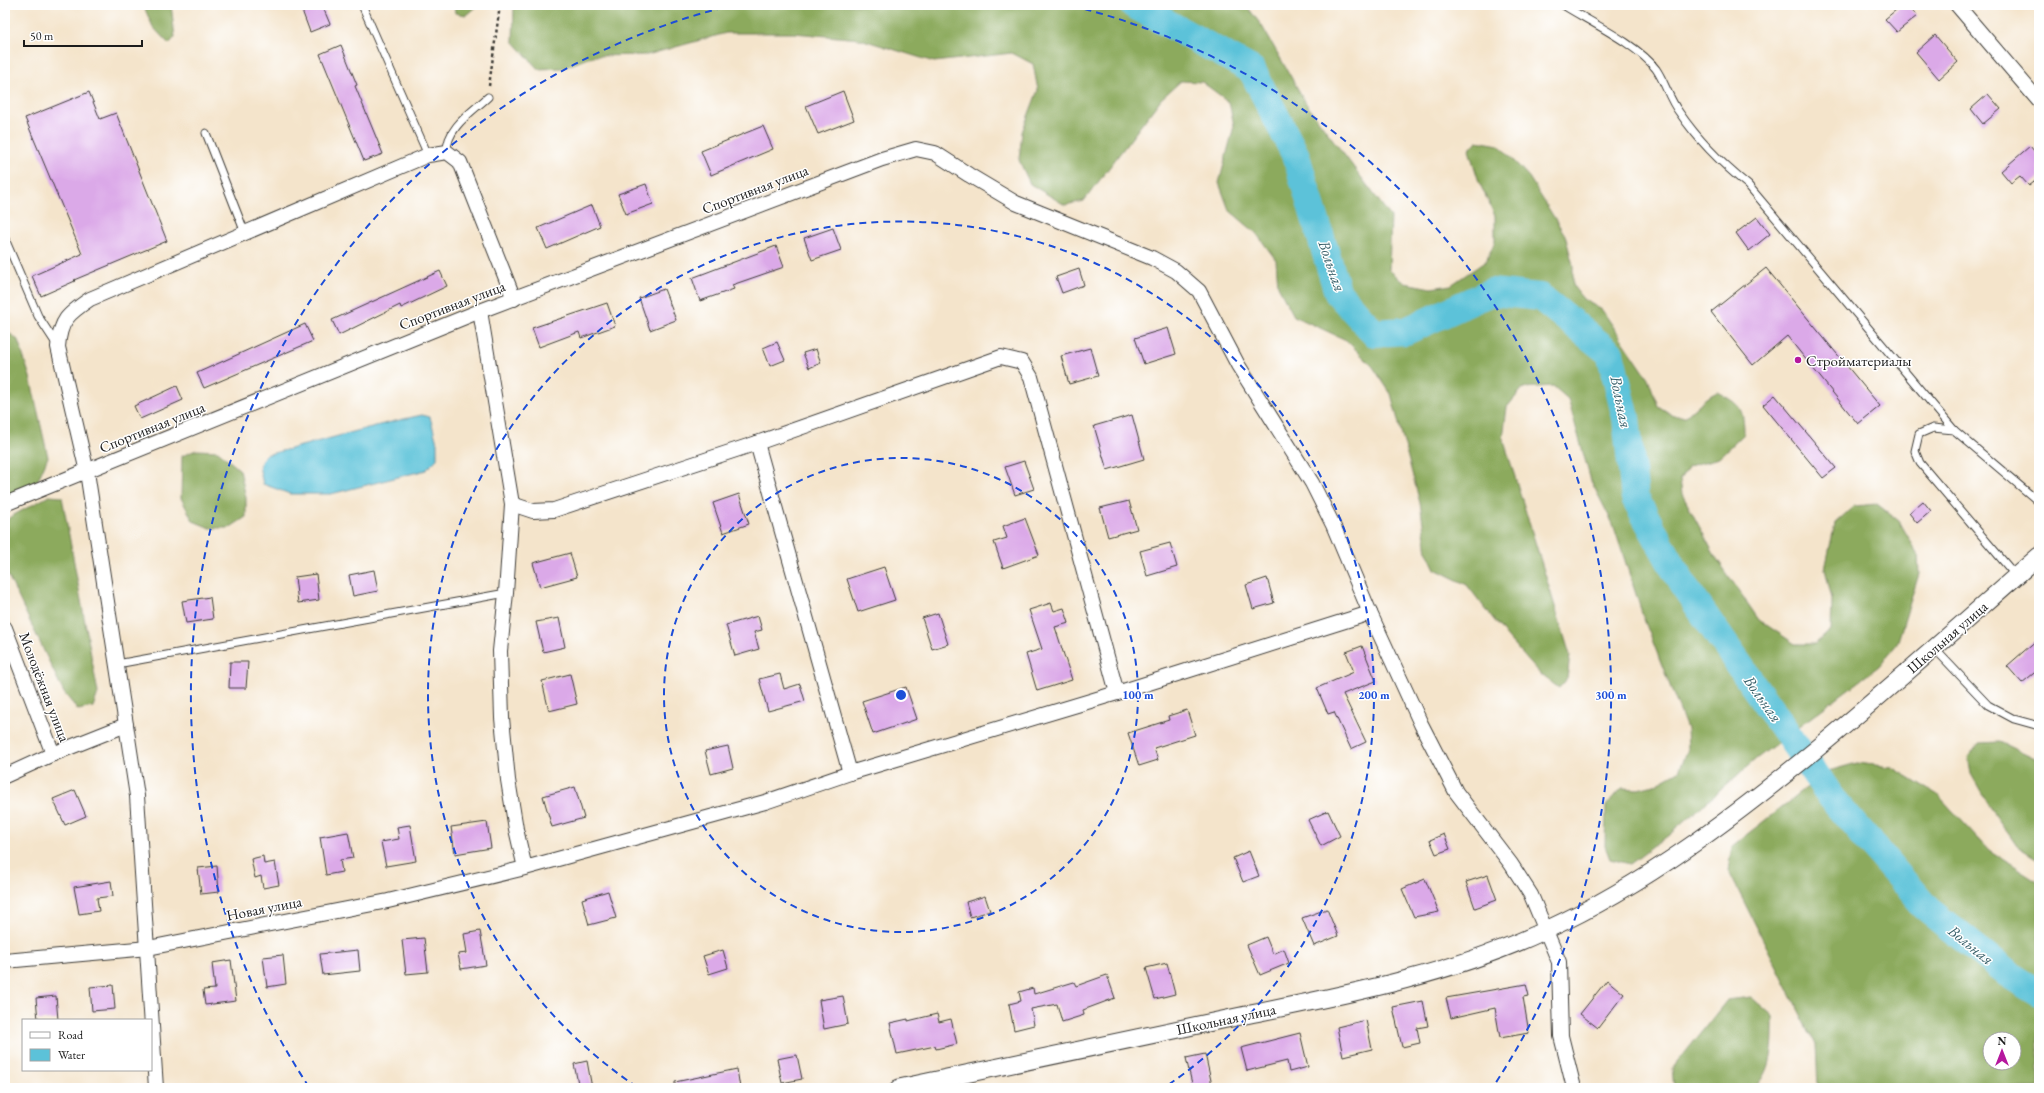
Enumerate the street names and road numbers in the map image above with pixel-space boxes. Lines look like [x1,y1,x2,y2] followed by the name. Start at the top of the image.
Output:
[699,160,811,218] street label: Спортивная улица
[396,276,508,334] street label: Спортивная улица
[96,397,208,457] street label: Спортивная улица
[1903,597,1991,677] street label: Школьная улица
[15,629,75,745] street label: Молодёжная улица
[225,891,303,925] street label: Новая улица
[1175,999,1277,1039] street label: Школьная улица

